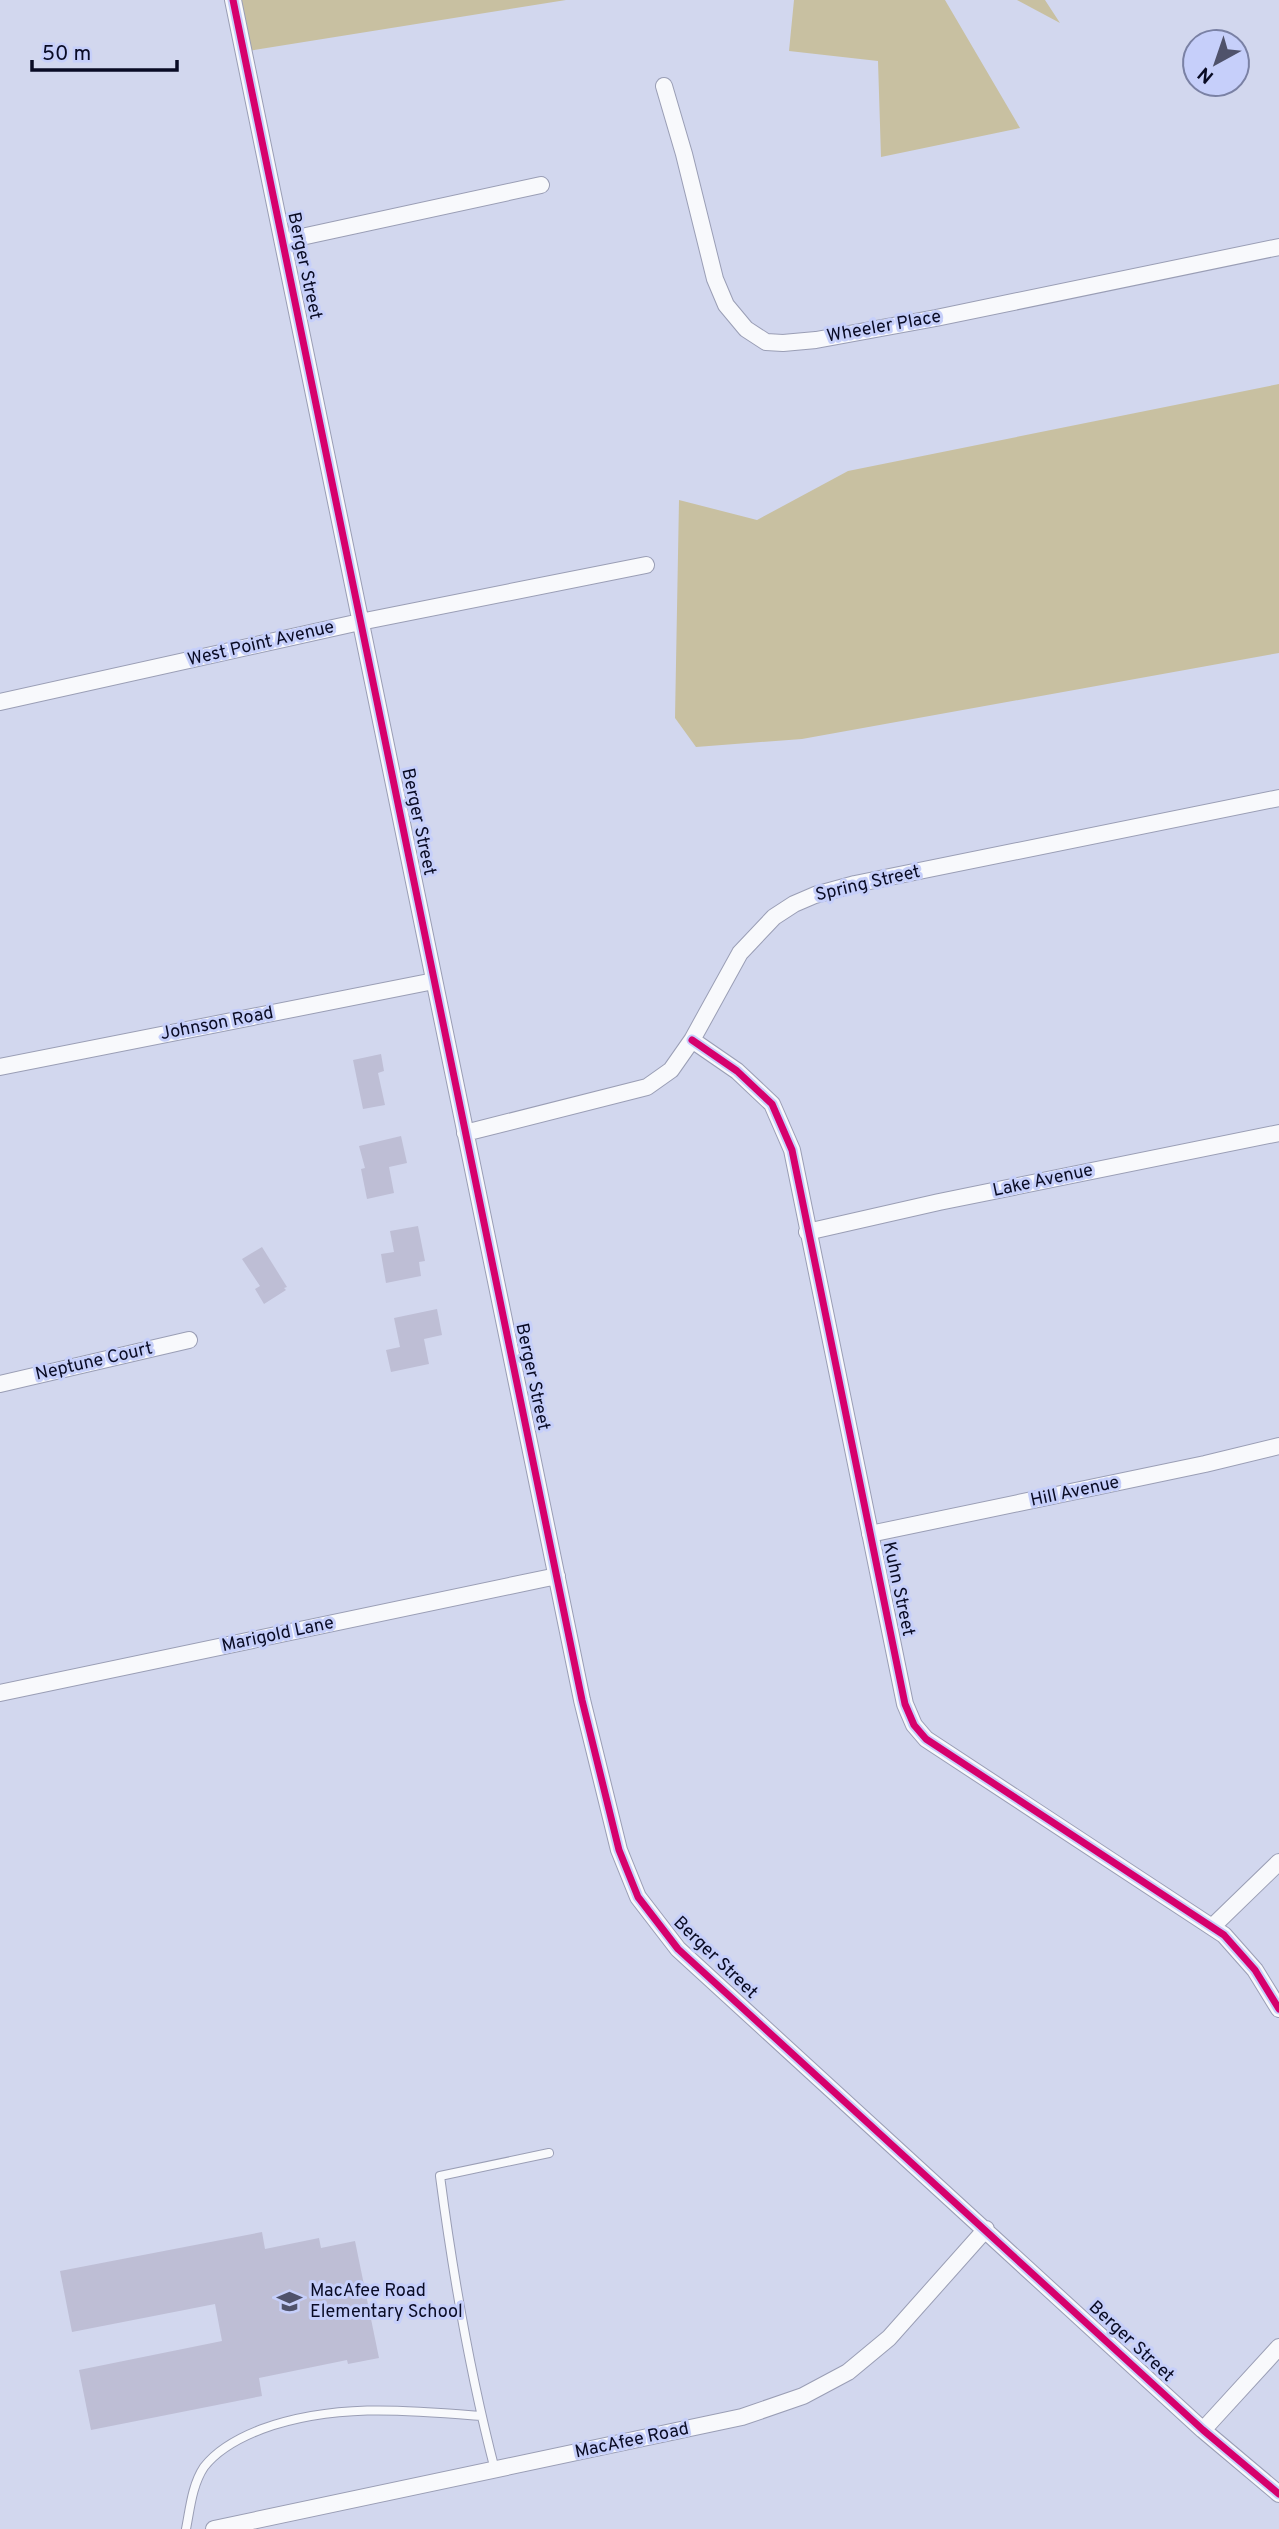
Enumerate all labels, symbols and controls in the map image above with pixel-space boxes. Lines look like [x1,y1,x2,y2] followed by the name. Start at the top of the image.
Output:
[32,28,177,72] scale bar
[1181,28,1251,98] north arrow
[42,41,91,68] text: 50 m
[1193,61,1219,88] text: N
[281,210,327,322] street label: Berger Street
[825,306,943,348] street label: Wheeler Place
[185,616,337,672] street label: West Point Avenue
[395,766,441,878] street label: Berger Street
[813,861,923,907] street label: Spring Street
[159,1002,275,1046] street label: Johnson Road
[991,1159,1095,1203] street label: Lake Avenue
[509,1321,555,1433] street label: Berger Street
[33,1337,155,1387] street label: Neptune Court
[1028,1471,1122,1513] street label: Hill Avenue
[877,1540,919,1638] street label: Kuhn Street
[220,1612,336,1658] street label: Marigold Lane
[668,1912,762,2004] street label: Berger Street
[310,2280,463,2324] place label: MacAfee Road Elementary School
[276,2287,304,2315] school or university icon: MacAfee Road Elementary School
[1083,2296,1179,2388] street label: Berger Street
[573,2418,691,2464] street label: MacAfee Road

